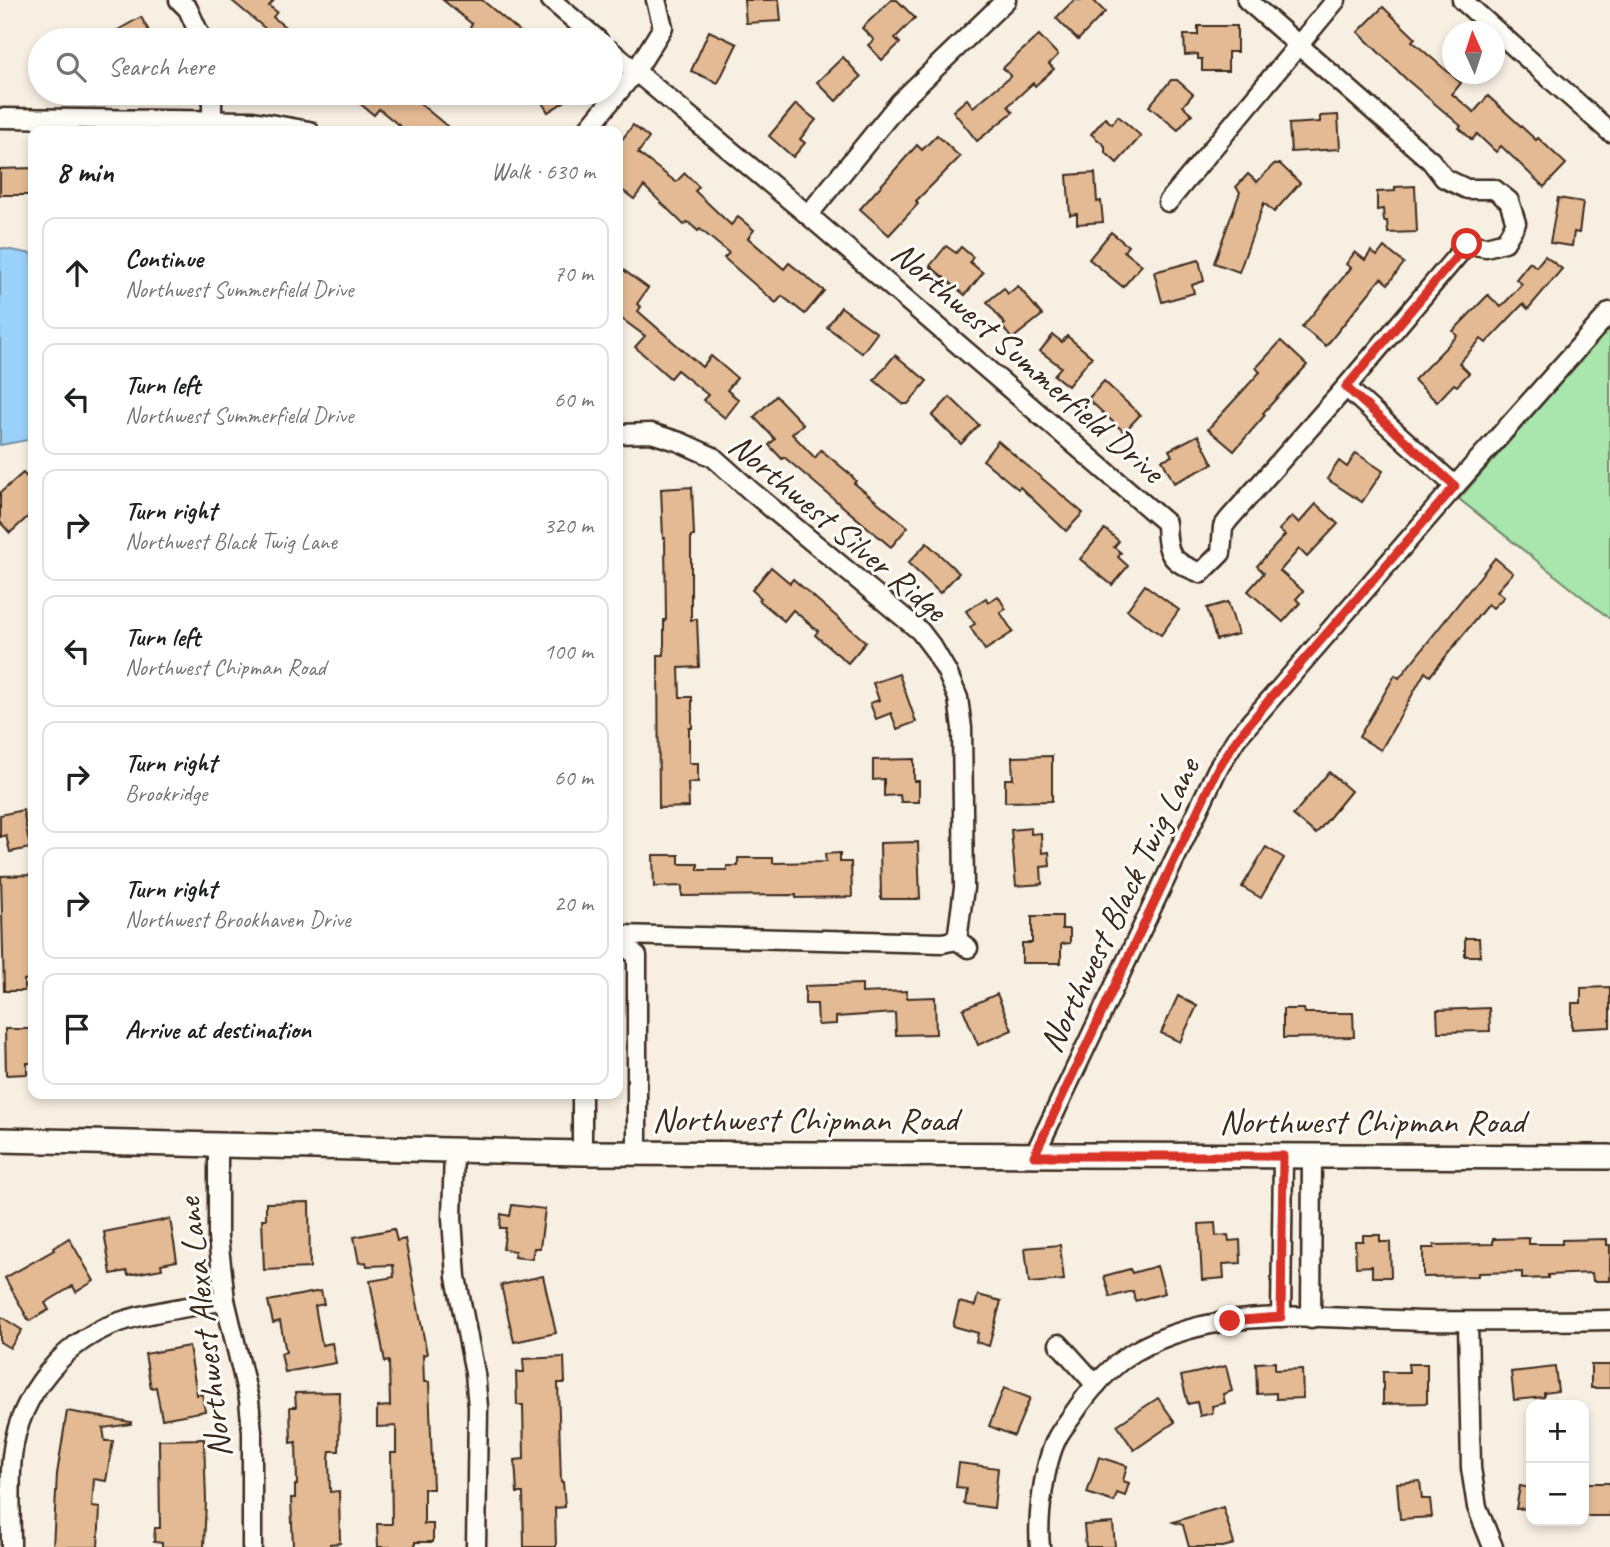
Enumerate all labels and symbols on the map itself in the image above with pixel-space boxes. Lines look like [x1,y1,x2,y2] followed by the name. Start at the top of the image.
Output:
[1442,21,1505,84] north arrow
[1451,228,1482,259] route start
[882,231,1176,495] street label: Northwest Summerfield Drive
[720,423,958,633] street label: Northwest Silver Ridge
[1028,748,1211,1060] street label: Northwest Black Twig Lane
[652,1097,963,1142] street label: Northwest Chipman Road
[1219,1099,1530,1144] street label: Northwest Chipman Road
[165,1193,242,1461] street label: Northwest Alexa Lane
[1214,1305,1245,1336] route end

